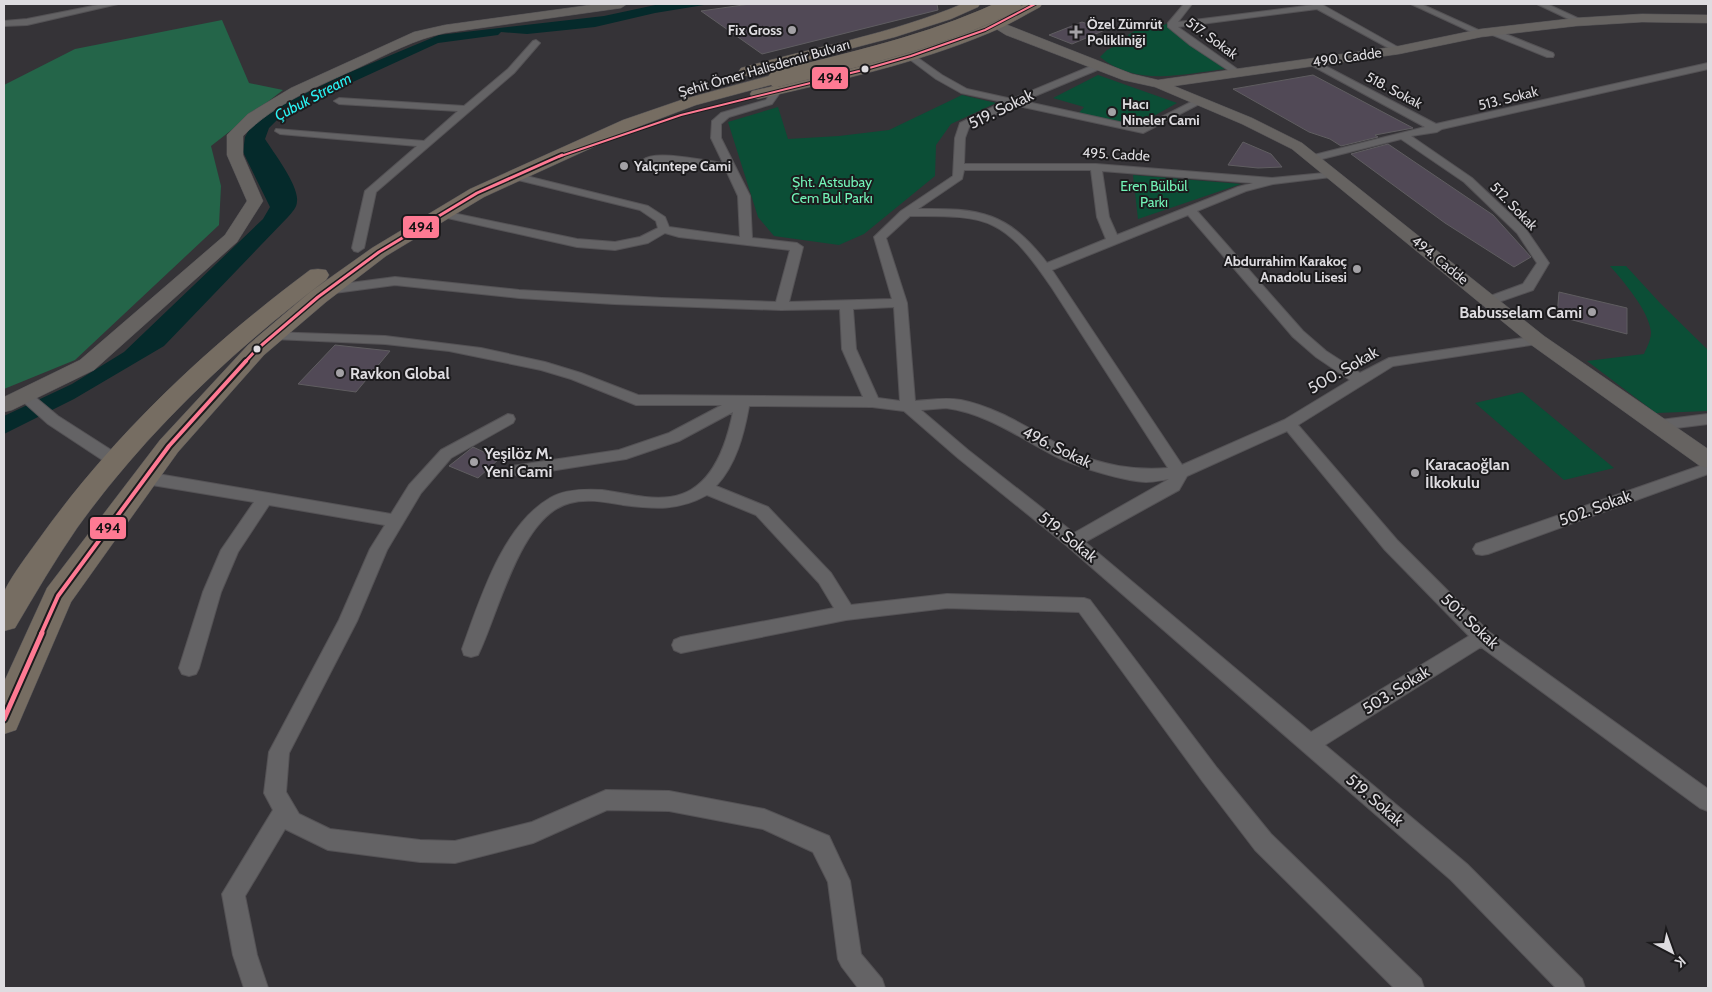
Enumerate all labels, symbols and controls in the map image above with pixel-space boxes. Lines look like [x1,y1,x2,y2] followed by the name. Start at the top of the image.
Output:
[1183,13,1242,63] street label: 517. Sokak
[1087,15,1163,49] place label: Özel Zümrüt Polikliniği
[728,21,782,39] place label: Fix Gross
[786,24,798,36] marker: Fix Gross
[1069,25,1083,39] marker: Özel Zümrüt Polikliniği
[676,35,852,101] street label: Şehit Ömer Halisdemir Bulvarı
[1311,43,1383,71] street label: 490. Cadde
[860,64,870,74] unlabelled marker
[811,66,849,90] line badge: 494
[1363,68,1426,113] street label: 518. Sokak
[271,69,355,125] water label: Çubuk Stream
[817,69,843,87] text: 494
[1476,82,1540,114] street label: 513. Sokak
[966,85,1037,133] street label: 519. Sokak
[1122,95,1200,129] place label: Hacı Nineler Cami
[1106,106,1118,118] marker: Hacı Nineler Cami
[1082,143,1150,165] street label: 495. Cadde
[633,157,731,175] place label: Yalçıntepe Cami
[618,160,630,172] marker: Yalçıntepe Cami
[791,173,873,207] park label: Şht. Astsubay Cem Bul Parkı
[1120,177,1188,211] park label: Eren Bülbül Parkı
[1486,178,1542,235] street label: 512. Sokak
[402,215,440,239] line badge: 494
[408,218,434,236] text: 494
[1408,232,1472,288] street label: 494. Cadde
[1224,252,1348,286] place label: Abdurrahim Karakoç Anadolu Lisesi
[1351,263,1363,275] marker: Abdurrahim Karakoç Anadolu Lisesi
[1459,303,1582,322] place label: Babusselam Cami
[1586,306,1598,318] marker: Babusselam Cami
[1305,342,1382,398] street label: 500. Sokak
[252,344,262,354] unlabelled marker
[350,364,450,383] place label: Ravkon Global
[334,367,346,379] marker: Ravkon Global
[1019,422,1095,472] street label: 496. Sokak
[483,444,552,481] place label: Yeşilöz M. Yeni Cami
[1425,455,1509,492] place label: Karacaoğlan İlkokulu
[468,456,480,468] marker: Yeşilöz M. Yeni Cami
[1409,467,1421,479] marker: Karacaoğlan İlkokulu
[1556,486,1634,530] street label: 502. Sokak
[1035,508,1102,567] street label: 519. Sokak
[89,516,127,540] line badge: 494
[95,519,121,537] text: 494
[1437,589,1503,653] street label: 501. Sokak
[1359,662,1434,718] street label: 503. Sokak
[1342,770,1408,831] street label: 519. Sokak
[1647,927,1697,977] north arrow
[1671,952,1690,972] text: K

